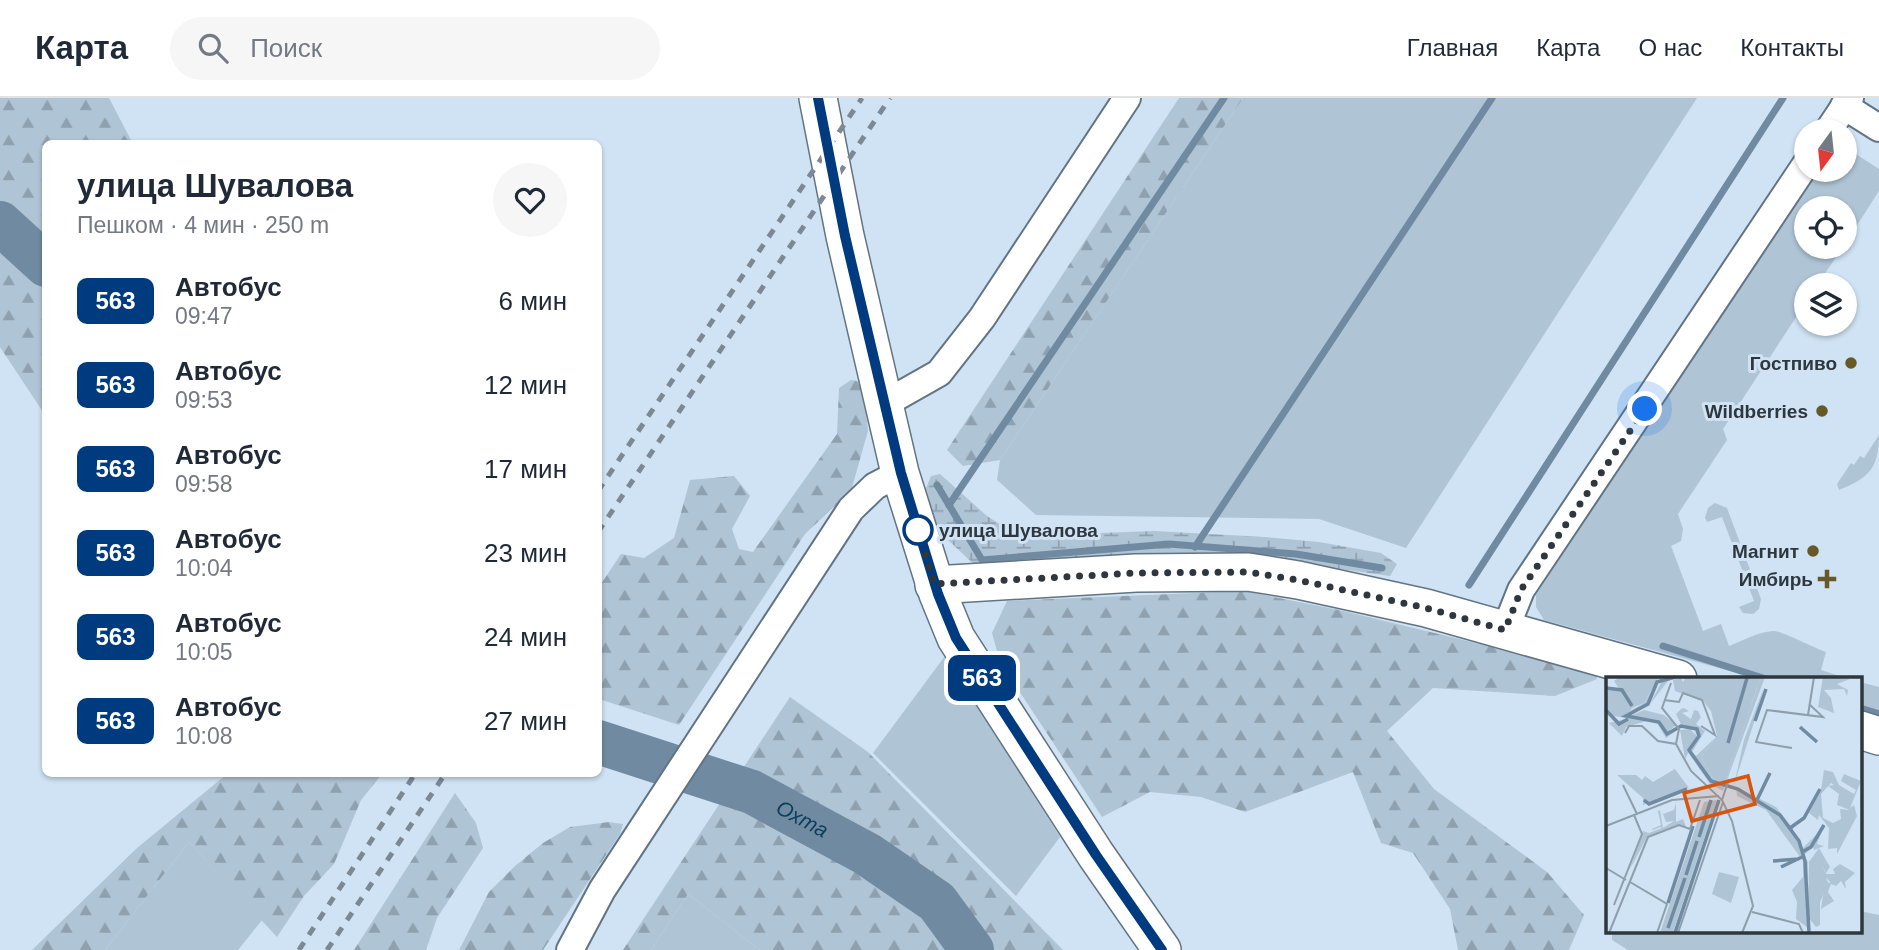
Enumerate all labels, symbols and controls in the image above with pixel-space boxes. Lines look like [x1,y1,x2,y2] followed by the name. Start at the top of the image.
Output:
[170,17,660,80] search box
[35,29,128,66] text: Карта
[194,29,232,67] icon: search
[250,33,322,63] text: Поиск
[1407,34,1498,61] text: Главная
[1536,34,1600,61] text: Карта
[1638,34,1702,61] text: О нас
[1740,34,1844,61] text: Контакты
[1794,119,1857,182] north arrow
[1794,119,1857,336] map controls
[493,163,567,237] button: heart
[77,167,353,204] text: улица Шувалова
[1794,196,1857,259] button: locate
[77,212,329,238] text: Пешком · 4 мин · 250 m
[175,272,282,302] text: Автобус
[1794,273,1857,336] button: layers
[499,286,567,316] text: 6 мин
[95,287,136,314] text: 563
[175,303,233,329] text: 09:47
[1750,353,1837,374] place label: Гостпиво
[1843,355,1859,371] marker: Гостпиво
[175,356,282,386] text: Автобус
[484,370,567,400] text: 12 мин
[95,371,136,398] text: 563
[175,387,233,413] text: 09:53
[1627,391,1662,426] your location
[1705,401,1808,422] place label: Wildberries
[1814,403,1830,419] marker: Wildberries
[175,440,282,470] text: Автобус
[484,454,567,484] text: 17 мин
[95,455,136,482] text: 563
[175,471,233,497] text: 09:58
[903,515,933,545] marker: улица Шувалова
[939,520,1098,541] place label: улица Шувалова
[175,524,282,554] text: Автобус
[484,538,567,568] text: 23 мин
[95,539,136,566] text: 563
[1732,541,1799,562] place label: Магнит
[1805,543,1821,559] marker: Магнит
[175,555,233,581] text: 10:04
[1739,569,1813,590] place label: Имбирь
[1819,571,1835,587] marker: Имбирь
[175,608,282,638] text: Автобус
[484,622,567,652] text: 24 мин
[95,623,136,650] text: 563
[175,639,233,665] text: 10:05
[942,655,1022,701] line badge: 563
[962,664,1002,691] text: 563
[1606,677,1862,932] inset map
[175,692,282,722] text: Автобус
[484,706,567,736] text: 27 мин
[95,707,136,734] text: 563
[175,723,233,749] text: 10:08
[773,795,832,842] water label: Охта

